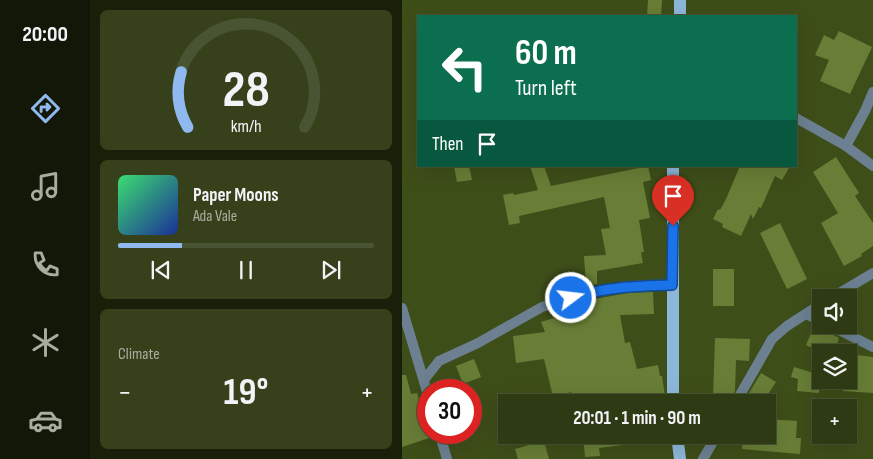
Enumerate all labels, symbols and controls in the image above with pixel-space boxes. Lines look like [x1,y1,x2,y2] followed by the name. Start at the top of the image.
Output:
[22,21,68,48] text: 20:00
[515,32,577,75] text: 60 m
[432,35,497,100] icon: left
[222,59,270,122] text: 28
[515,75,577,102] text: Turn left
[28,91,63,126] icon: directions
[231,116,261,137] text: km/h
[473,130,501,158] icon: arrive
[432,133,463,156] text: Then
[28,169,63,204] icon: music
[652,175,694,226] pin
[659,182,687,210] icon: arrive
[193,184,279,207] text: Paper Moons
[193,207,237,226] text: Ada Vale
[28,247,63,282] icon: phone
[147,256,175,284] icon: previous
[232,256,260,284] icon: pause
[317,256,345,284] icon: next
[544,271,596,323] position arrow
[812,289,857,444] map controls
[812,289,857,334] button: sound
[28,325,63,360] icon: climate
[812,344,857,389] button: layers
[118,345,160,364] text: Climate
[224,370,268,415] text: 19°
[118,376,132,409] text: −
[360,376,374,409] text: +
[417,379,482,444] speed limit sign: 30
[812,399,857,444] button: +
[28,403,63,438] icon: car
[573,407,701,430] text: 20:01 · 1 min · 90 m

